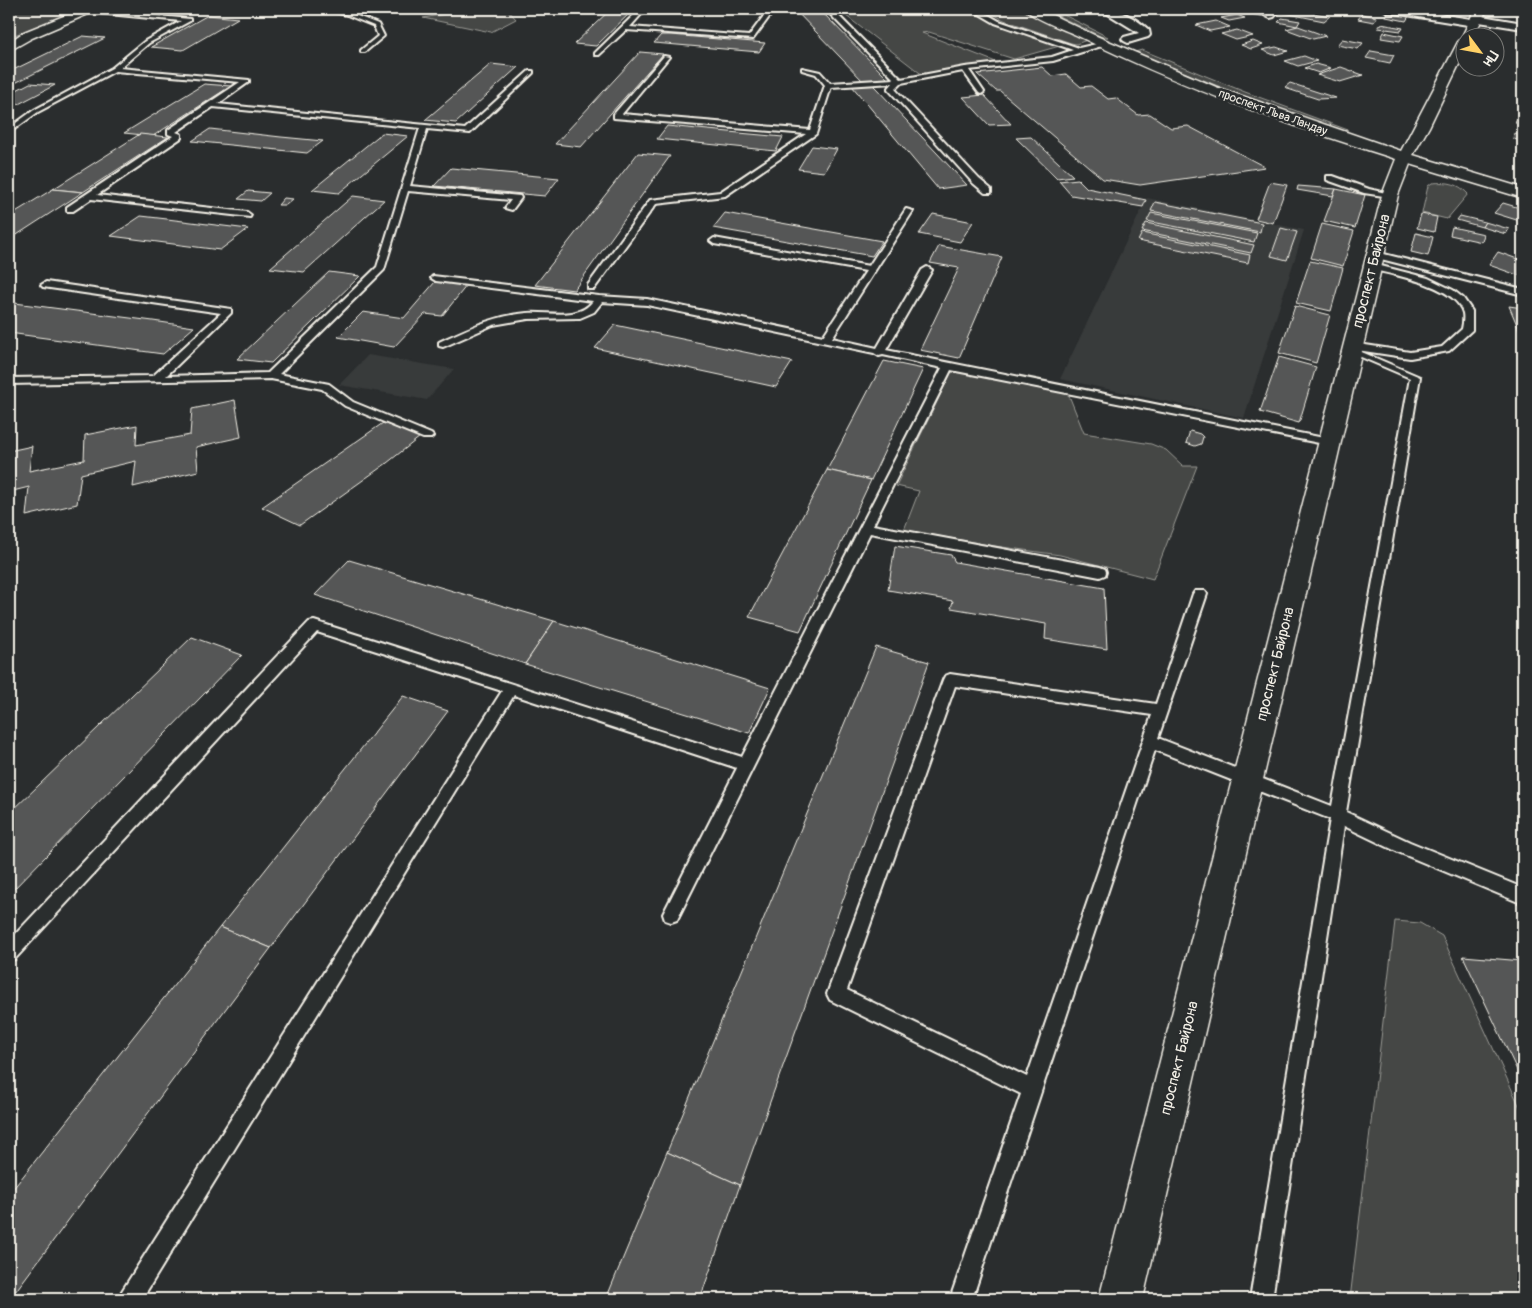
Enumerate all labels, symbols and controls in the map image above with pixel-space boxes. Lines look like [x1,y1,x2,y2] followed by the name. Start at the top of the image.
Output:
[1454,28,1504,78] north arrow
[1479,48,1502,70] text: Пн
[1216,86,1329,139] street label: проспект Льва Ландау
[1348,212,1395,330] street label: проспект Байрона
[1252,605,1299,723] street label: проспект Байрона
[1156,999,1203,1117] street label: проспект Байрона

